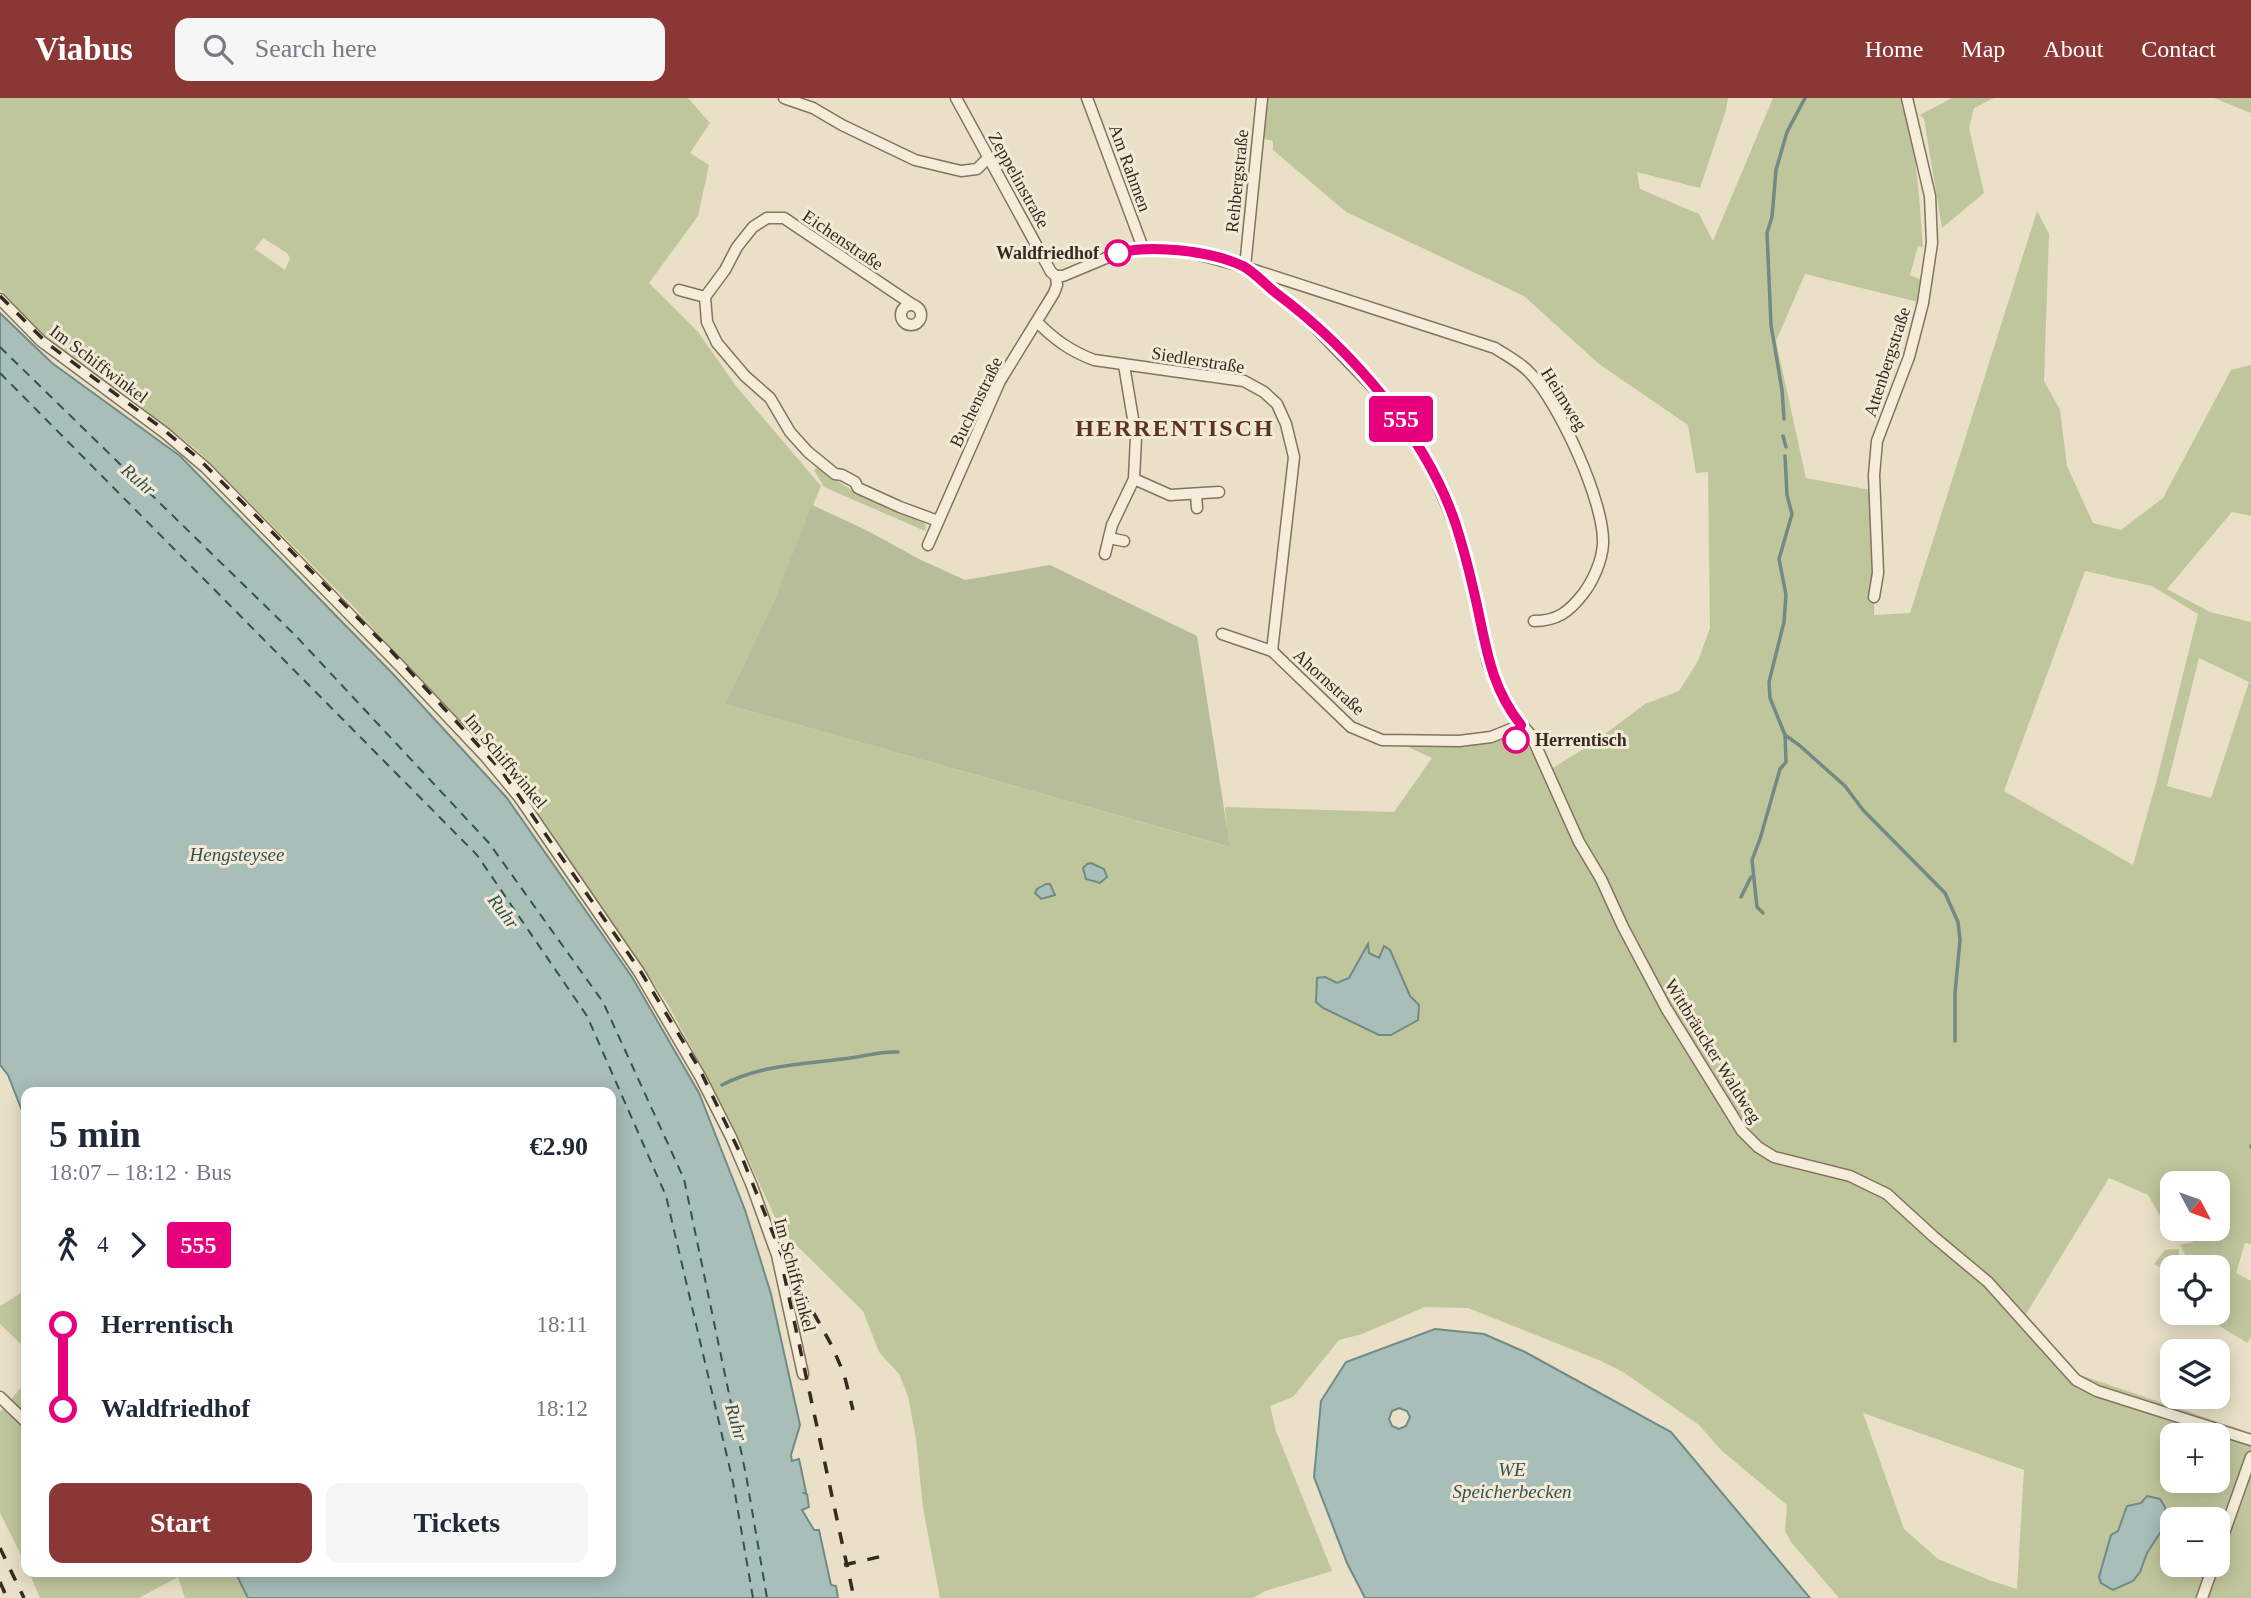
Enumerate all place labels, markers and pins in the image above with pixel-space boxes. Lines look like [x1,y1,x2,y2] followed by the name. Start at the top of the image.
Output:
[1105,240,1131,266] marker: Waldfriedhof
[996,243,1100,263] place label: Waldfriedhof
[1503,727,1529,753] marker: Herrentisch
[1535,730,1627,750] place label: Herrentisch

